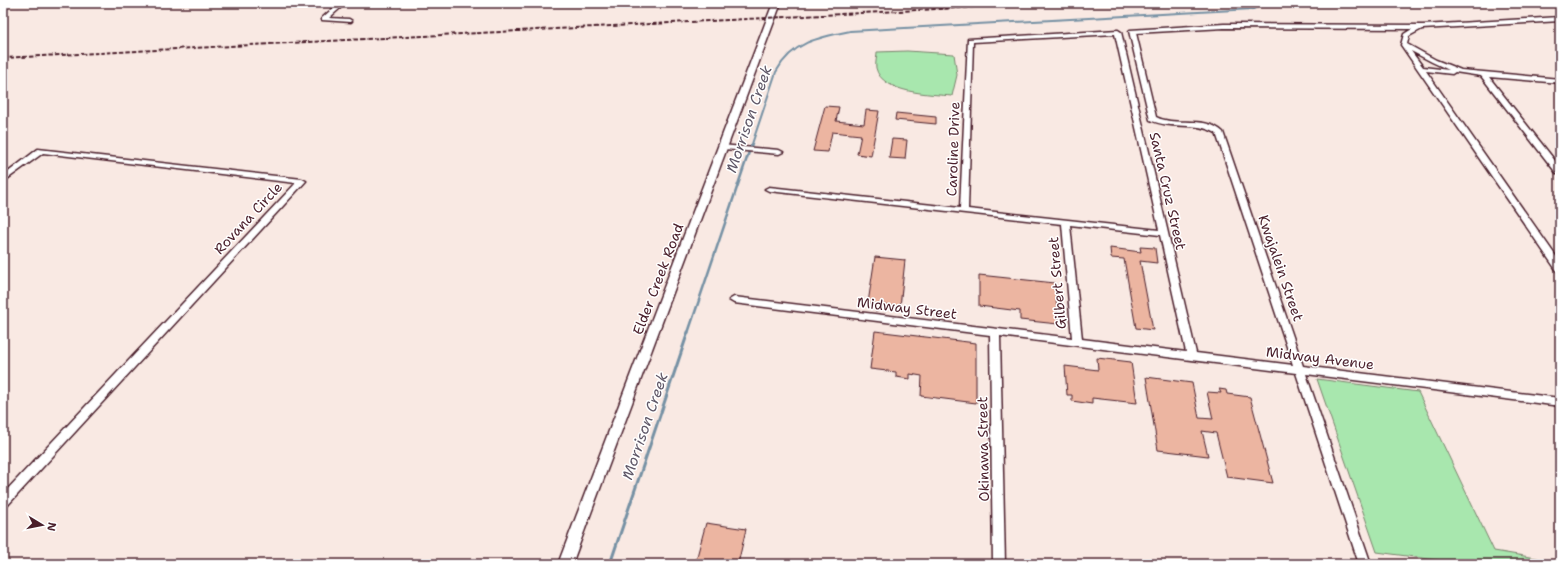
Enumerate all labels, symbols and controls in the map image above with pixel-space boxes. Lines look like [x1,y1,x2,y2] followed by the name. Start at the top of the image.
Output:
[721,62,777,175] water label: Morrison Creek
[942,101,964,197] street label: Caroline Drive
[1146,130,1190,252] street label: Santa Cruz Street
[210,178,286,258] street label: Rovana Circle
[1254,212,1308,324] street label: Kwajalein Street
[628,221,688,337] street label: Elder Creek Road
[1044,236,1070,330] street label: Gilbert Street
[856,293,958,323] street label: Midway Street
[1265,342,1375,374] street label: Midway Avenue
[617,369,673,482] water label: Morrison Creek
[973,396,993,502] street label: Okinawa Street
[22,505,62,545] north arrow
[43,521,59,533] text: N

